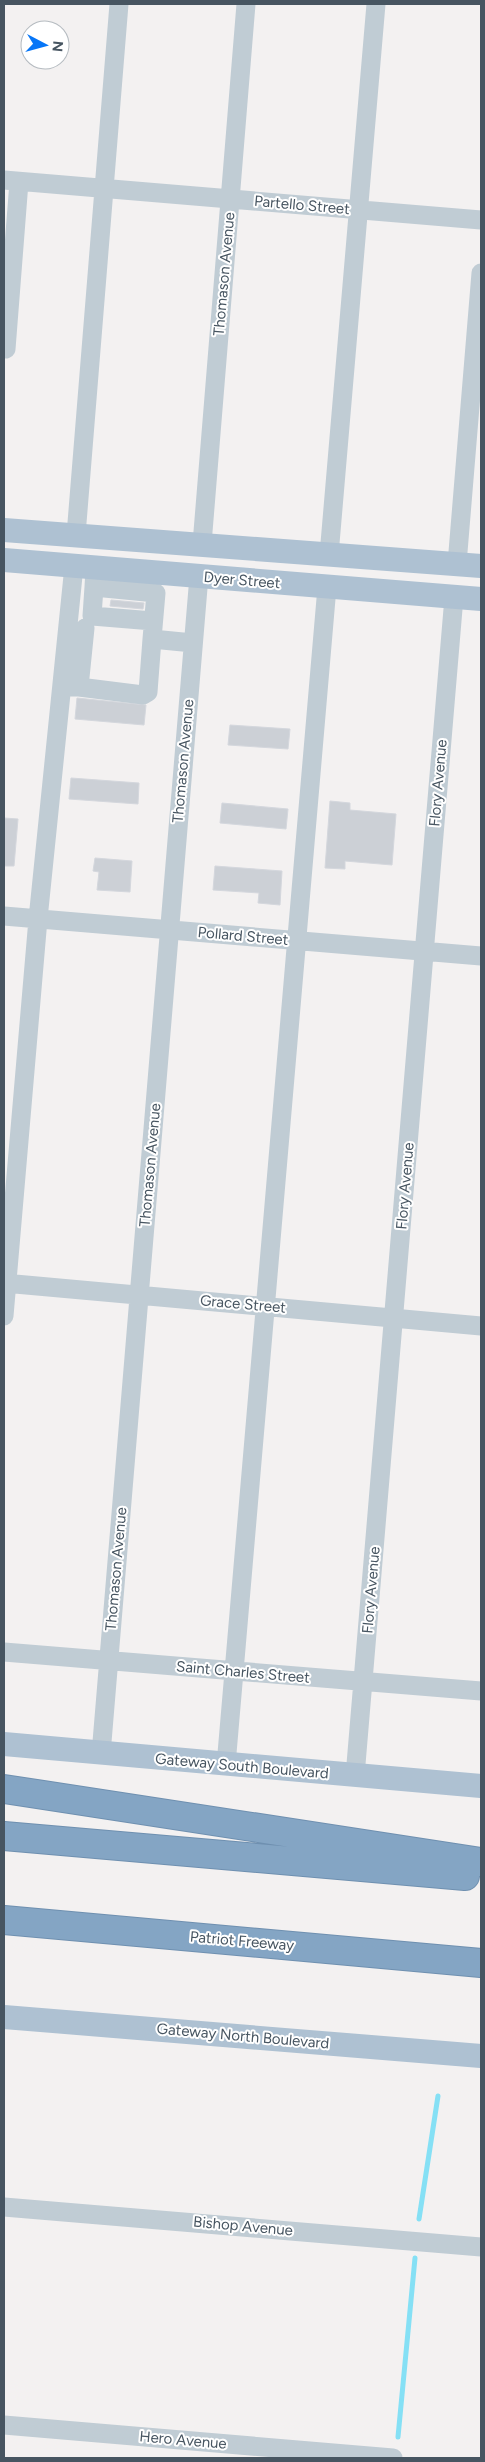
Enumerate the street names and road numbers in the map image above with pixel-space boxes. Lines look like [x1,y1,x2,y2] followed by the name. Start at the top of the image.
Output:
[253,192,351,218] street label: Partello Street
[210,211,238,337] street label: Thomason Avenue
[203,568,281,592] street label: Dyer Street
[169,698,197,824] street label: Thomason Avenue
[425,739,451,827] street label: Flory Avenue
[197,923,289,949] street label: Pollard Street
[136,1102,164,1228] street label: Thomason Avenue
[392,1142,418,1230] street label: Flory Avenue
[199,1291,287,1317] street label: Grace Street
[102,1506,130,1632] street label: Thomason Avenue
[358,1546,384,1634] street label: Flory Avenue
[175,1657,311,1687] street label: Saint Charles Street
[155,1749,329,1783] street label: Gateway South Boulevard
[189,1927,295,1955] street label: Patriot Freeway
[156,2019,330,2053] street label: Gateway North Boulevard
[192,2213,294,2239] street label: Bishop Avenue
[139,2427,227,2453] street label: Hero Avenue

